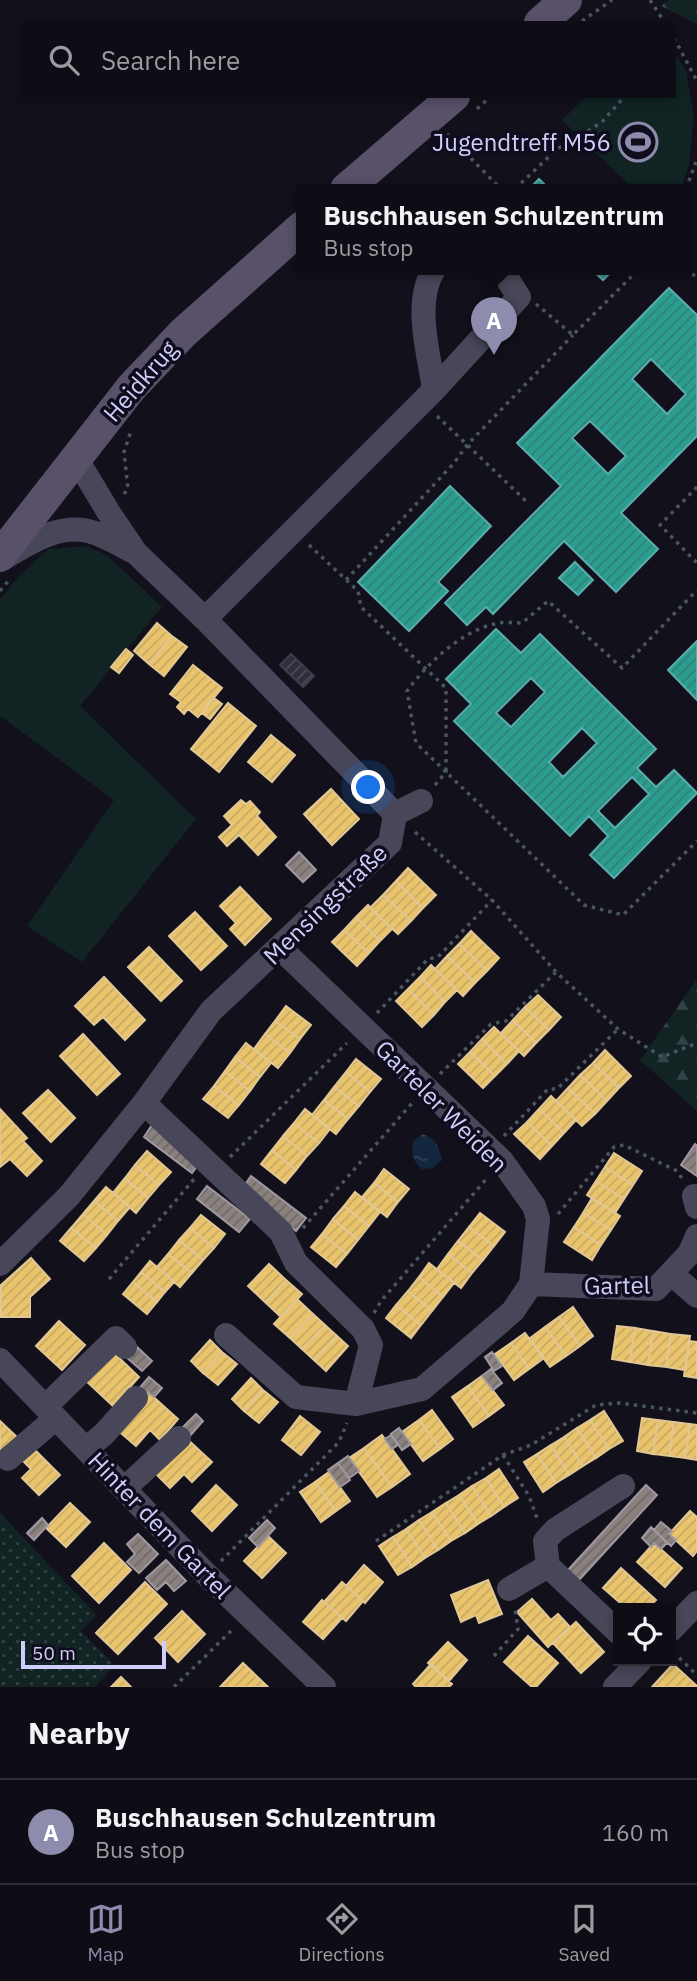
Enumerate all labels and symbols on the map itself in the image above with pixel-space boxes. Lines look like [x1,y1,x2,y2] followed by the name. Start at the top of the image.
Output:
[617,121,659,163] sports icon: Jugendtreff M56
[432,126,611,158] place label: Jugendtreff M56
[471,297,517,355] pin: A
[96,333,184,428] street label: Heidkrug
[351,770,385,804] your location
[256,837,394,971] street label: Mensingstraße
[369,1033,515,1179] street label: Garteler Weiden
[584,1268,650,1302] street label: Gartel
[82,1445,238,1605] street label: Hinter dem Gartel
[21,1638,166,1670] scale bar

